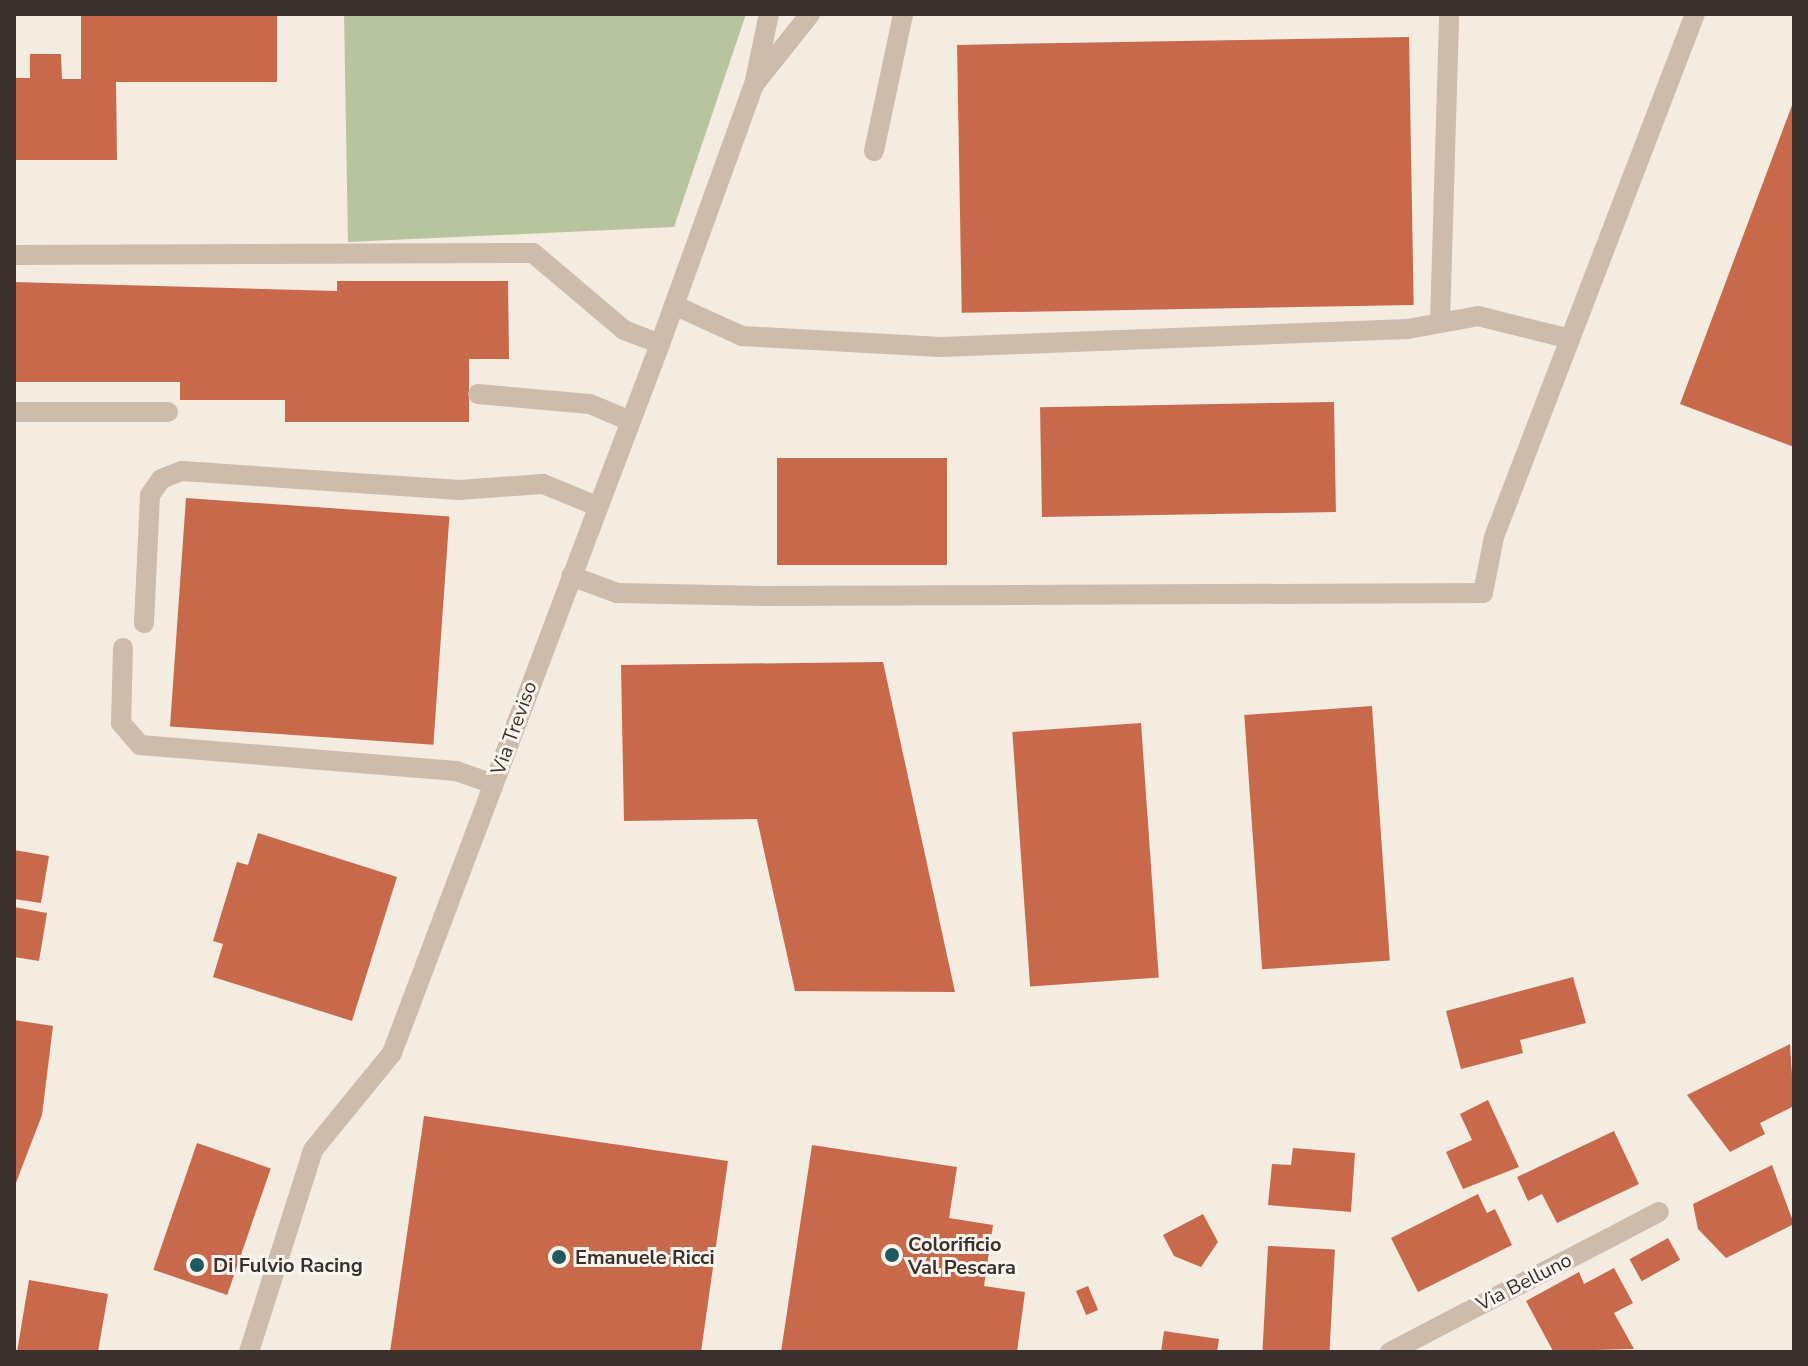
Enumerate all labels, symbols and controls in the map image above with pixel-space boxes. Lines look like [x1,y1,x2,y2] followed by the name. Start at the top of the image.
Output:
[486,678,542,778] street label: Via Treviso
[908,1232,1016,1279] place label: Colorificio Val Pescara
[575,1245,715,1269] place label: Emanuele Ricci
[883,1246,901,1264] marker: Colorificio Val Pescara
[550,1248,568,1266] marker: Emanuele Ricci
[1472,1248,1576,1316] street label: Via Belluno
[213,1253,363,1277] place label: Di Fulvio Racing
[188,1256,206,1274] marker: Di Fulvio Racing

